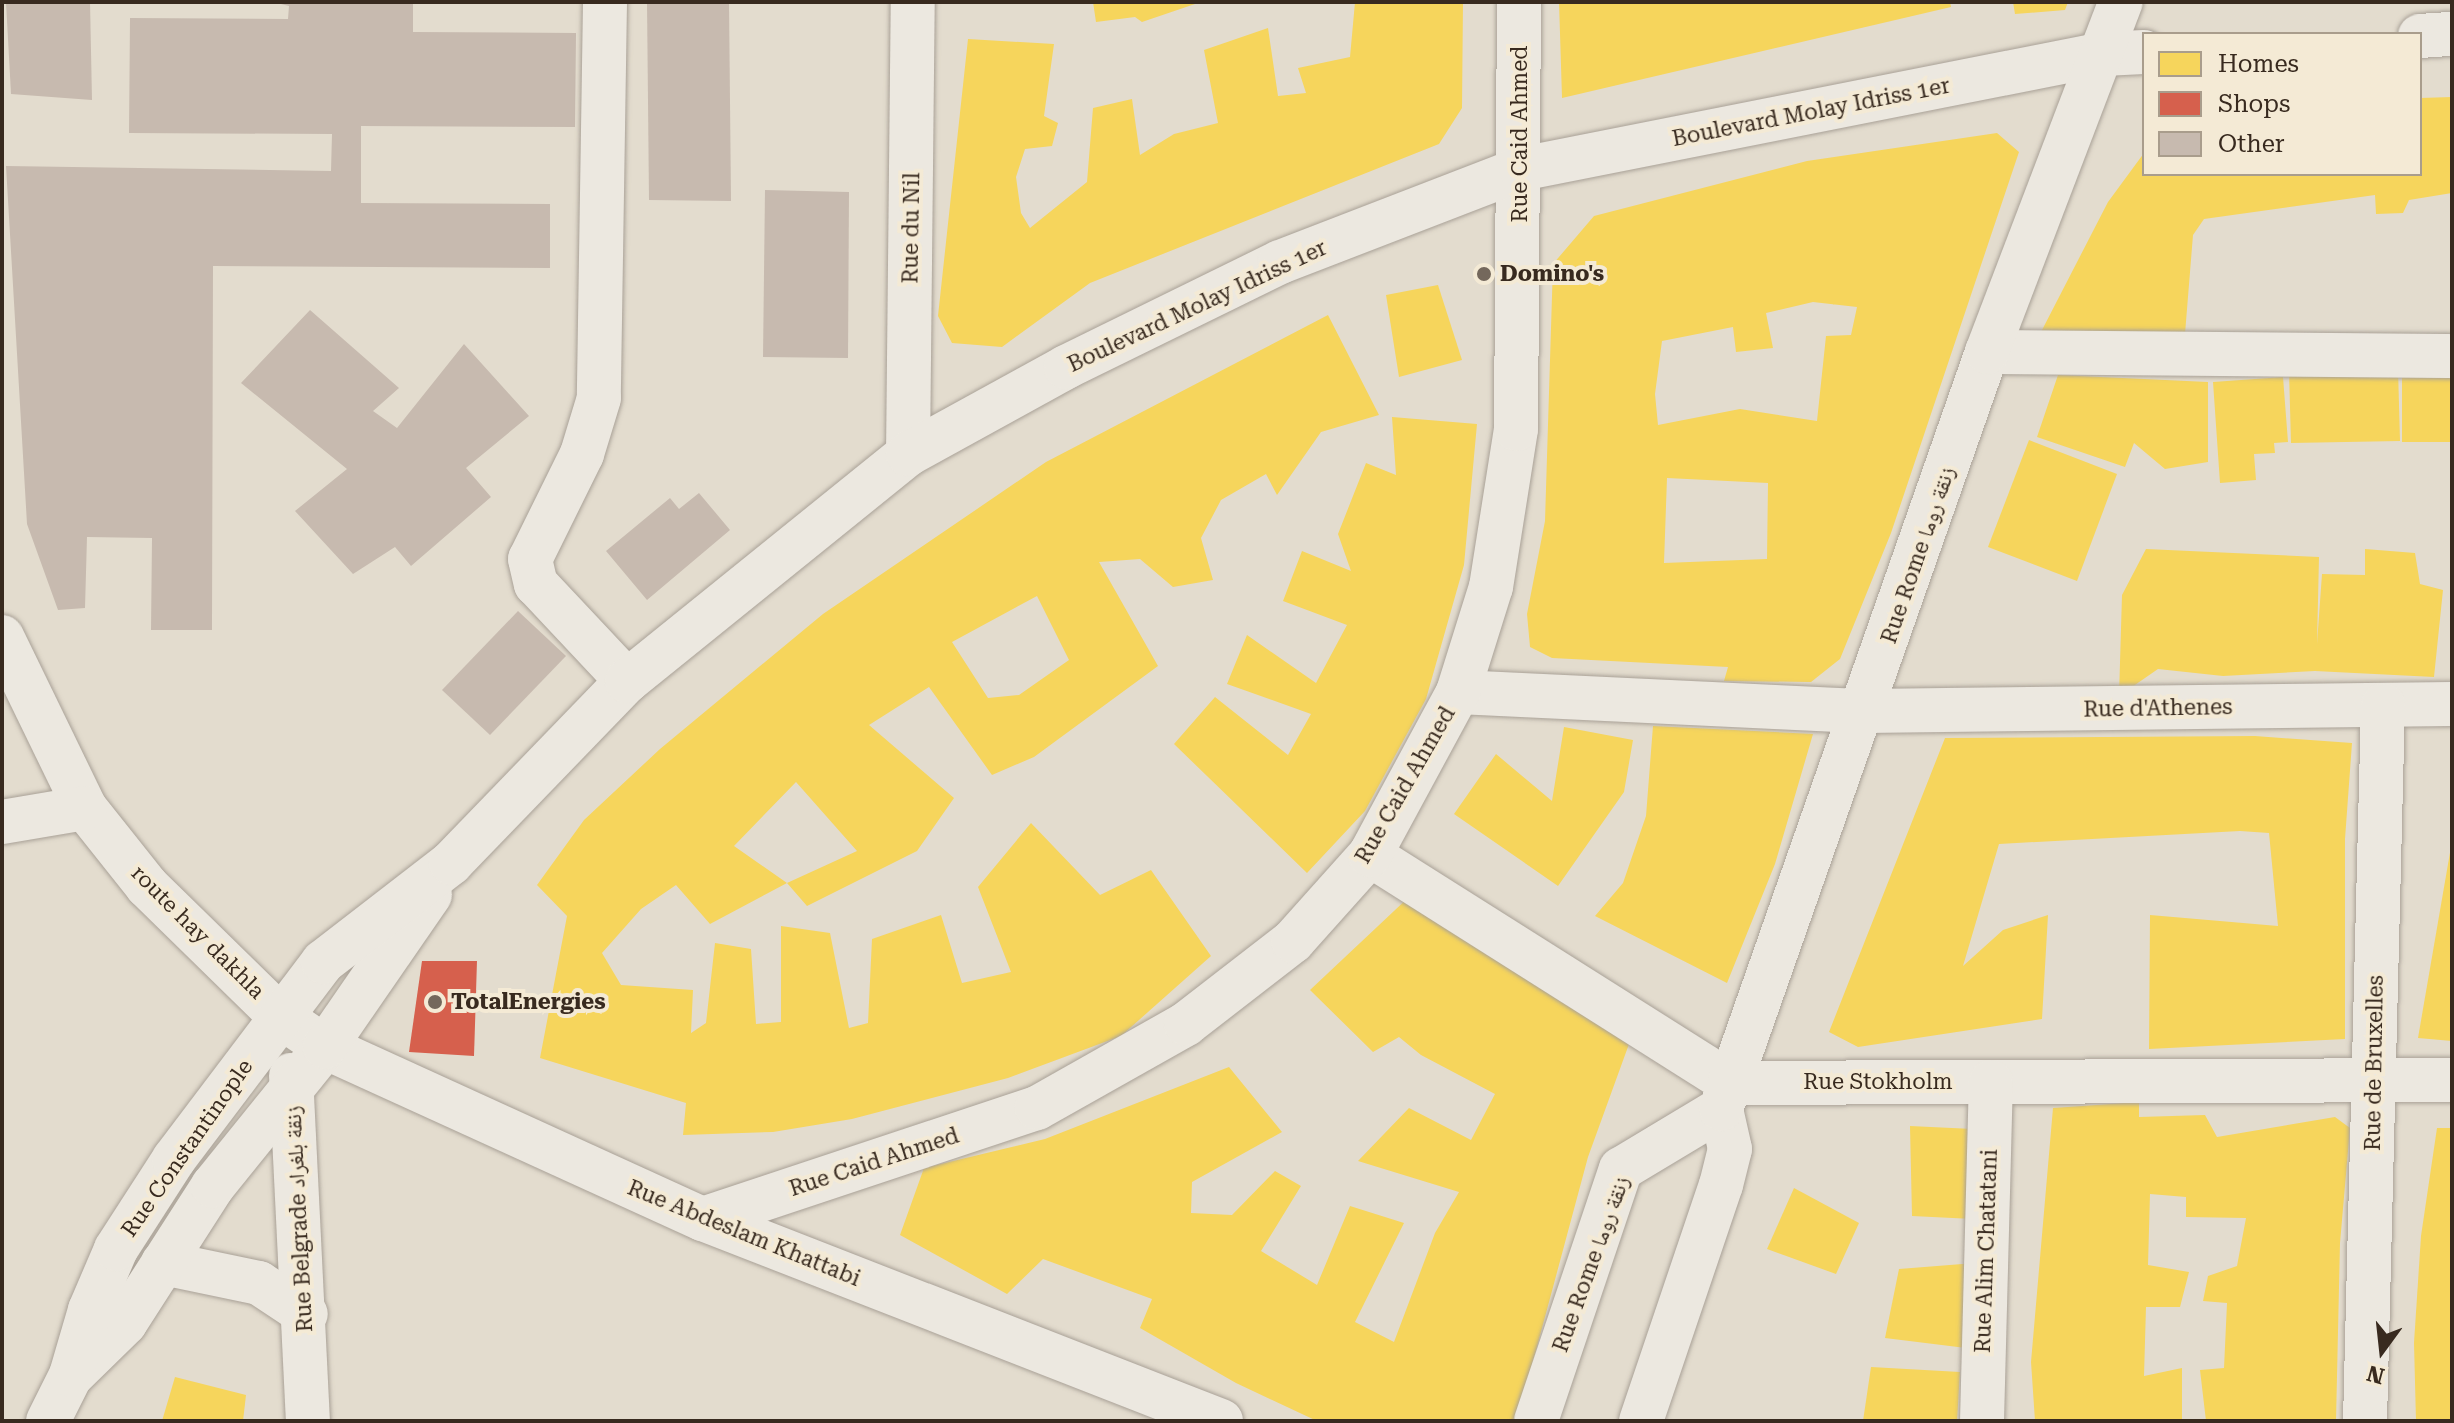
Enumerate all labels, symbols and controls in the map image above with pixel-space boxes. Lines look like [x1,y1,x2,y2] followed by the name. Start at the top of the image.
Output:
[2142,32,2422,176] legend
[1507,46,1533,222] street label: Rue Caid Ahmed
[2218,50,2299,78] text: Homes
[1670,72,1952,152] street label: Boulevard Molay Idriss 1er
[2218,90,2290,118] text: Shops
[2218,130,2285,158] text: Other
[897,172,925,284] street label: Rue du Nil
[1063,234,1331,378] street label: Boulevard Molay Idriss 1er
[1500,261,1604,287] place label: Domino's
[1475,265,1493,283] marker: Domino's
[1875,463,1961,647] street label: Rue Rome زنقة روما
[2083,693,2233,723] street label: Rue d'Athenes
[1349,702,1461,868] street label: Rue Caid Ahmed
[126,860,270,1004] street label: route hay dakhla
[2359,975,2389,1151] street label: Rue de Bruxelles
[451,989,606,1015] place label: TotalEnergies
[426,993,444,1011] marker: TotalEnergies
[116,1054,258,1242] street label: Rue Constantinople
[1803,1069,1953,1095] street label: Rue Stokholm
[280,1105,318,1333] street label: Rue Belgrade زنقة بلغراد
[786,1122,962,1202] street label: Rue Caid Ahmed
[1969,1149,2003,1353] street label: Rue Alim Chatatani
[1547,1172,1635,1356] street label: Rue Rome زنقة روما
[624,1174,864,1292] street label: Rue Abdeslam Khattabi
[2342,1311,2422,1391] north arrow
[2364,1360,2387,1389] text: N

